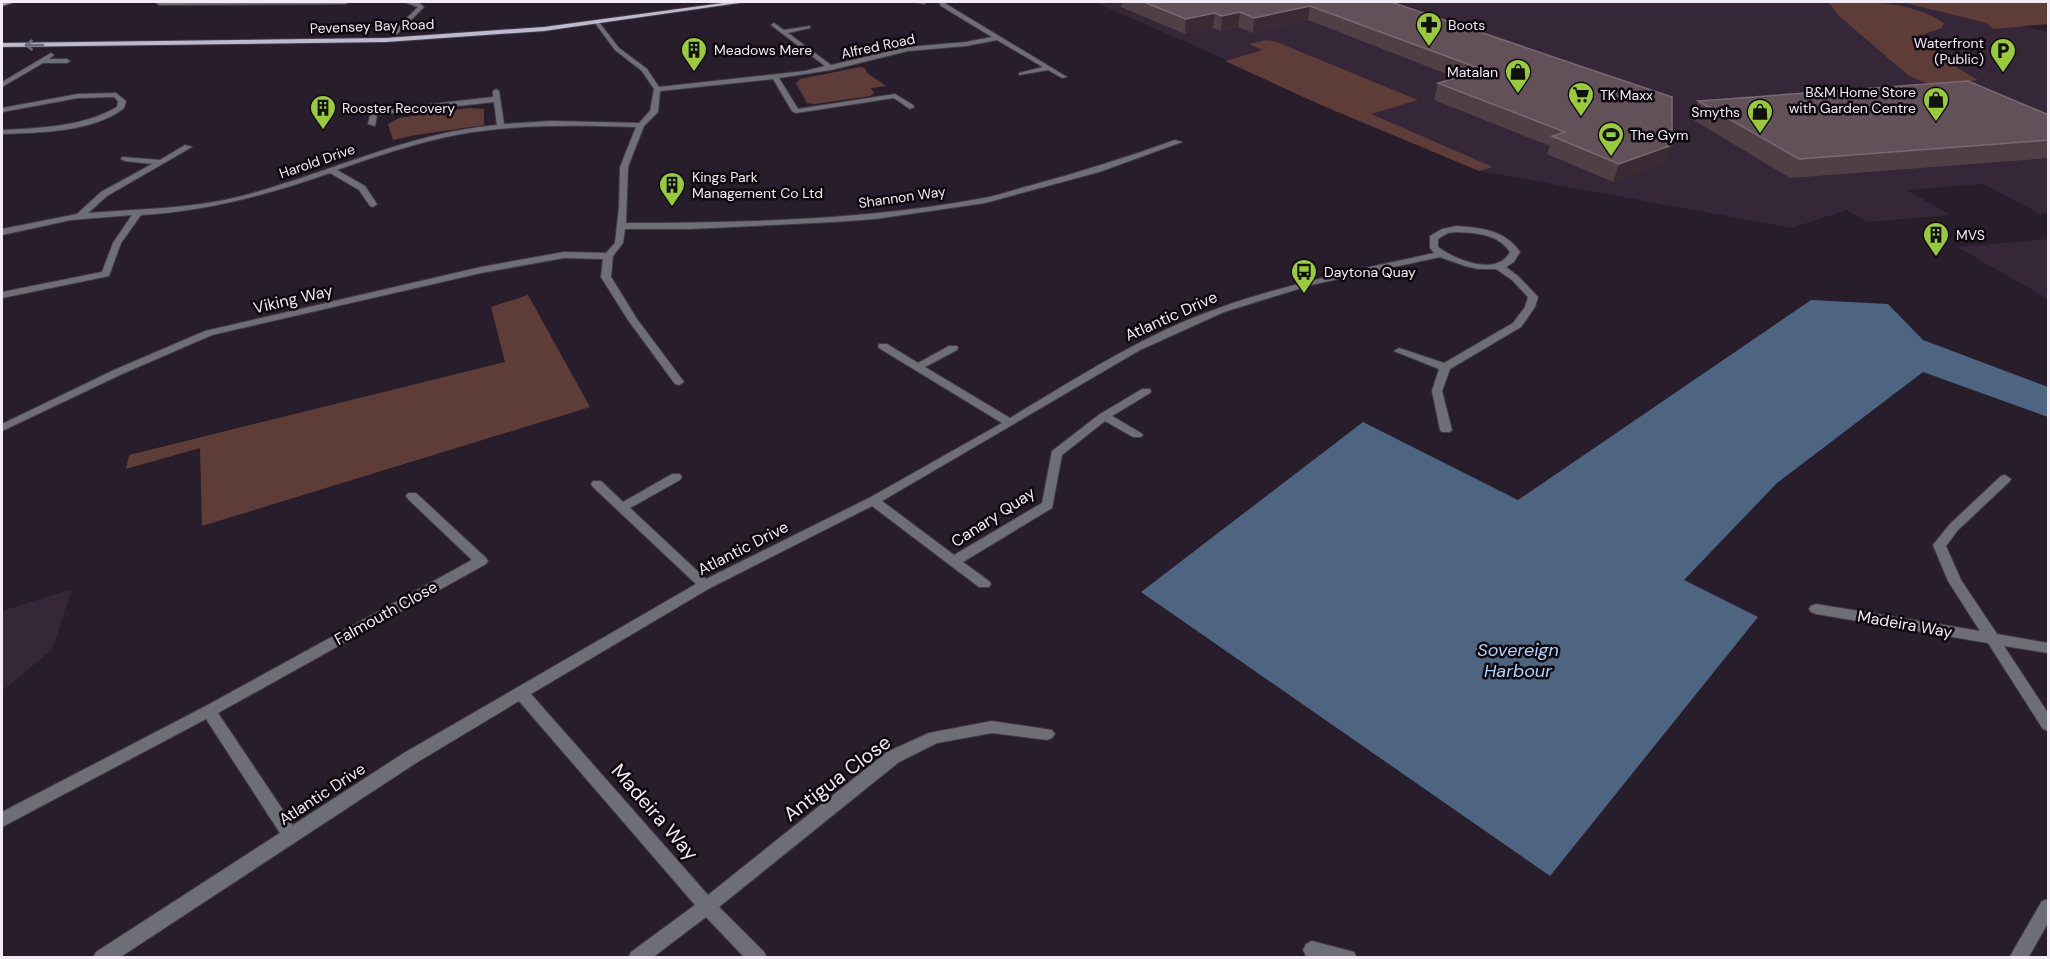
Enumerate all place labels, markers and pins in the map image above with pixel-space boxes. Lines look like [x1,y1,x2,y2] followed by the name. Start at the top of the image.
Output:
[1414,10,1444,48] pharmacy icon: Boots
[1448,16,1485,34] place label: Boots
[1914,34,1984,68] place label: Waterfront (Public)
[679,35,709,73] building icon: Meadows Mere
[1988,36,2018,74] parking icon: Waterfront (Public)
[714,41,812,59] place label: Meadows Mere
[1503,57,1533,95] shop icon: Matalan
[1447,63,1498,81] place label: Matalan
[1566,80,1596,118] supermarket icon: TK Maxx
[1789,83,1916,117] place label: B&M Home Store with Garden Centre
[1921,85,1951,123] shop icon: B&M Home Store with Garden Centre
[1600,86,1653,104] place label: TK Maxx
[308,93,338,131] building icon: Rooster Recovery
[1745,97,1775,135] shop icon: Smyths
[342,99,455,117] place label: Rooster Recovery
[1691,103,1740,121] place label: Smyths
[1596,120,1626,158] sports icon: The Gym
[1630,126,1688,144] place label: The Gym
[692,168,823,202] place label: Kings Park Management Co Ltd
[657,170,687,208] building icon: Kings Park Management Co Ltd
[1921,220,1951,258] building icon: MVS
[1956,226,1985,244] place label: MVS
[1289,257,1319,295] bus stop icon: Daytona Quay
[1324,263,1416,281] place label: Daytona Quay

